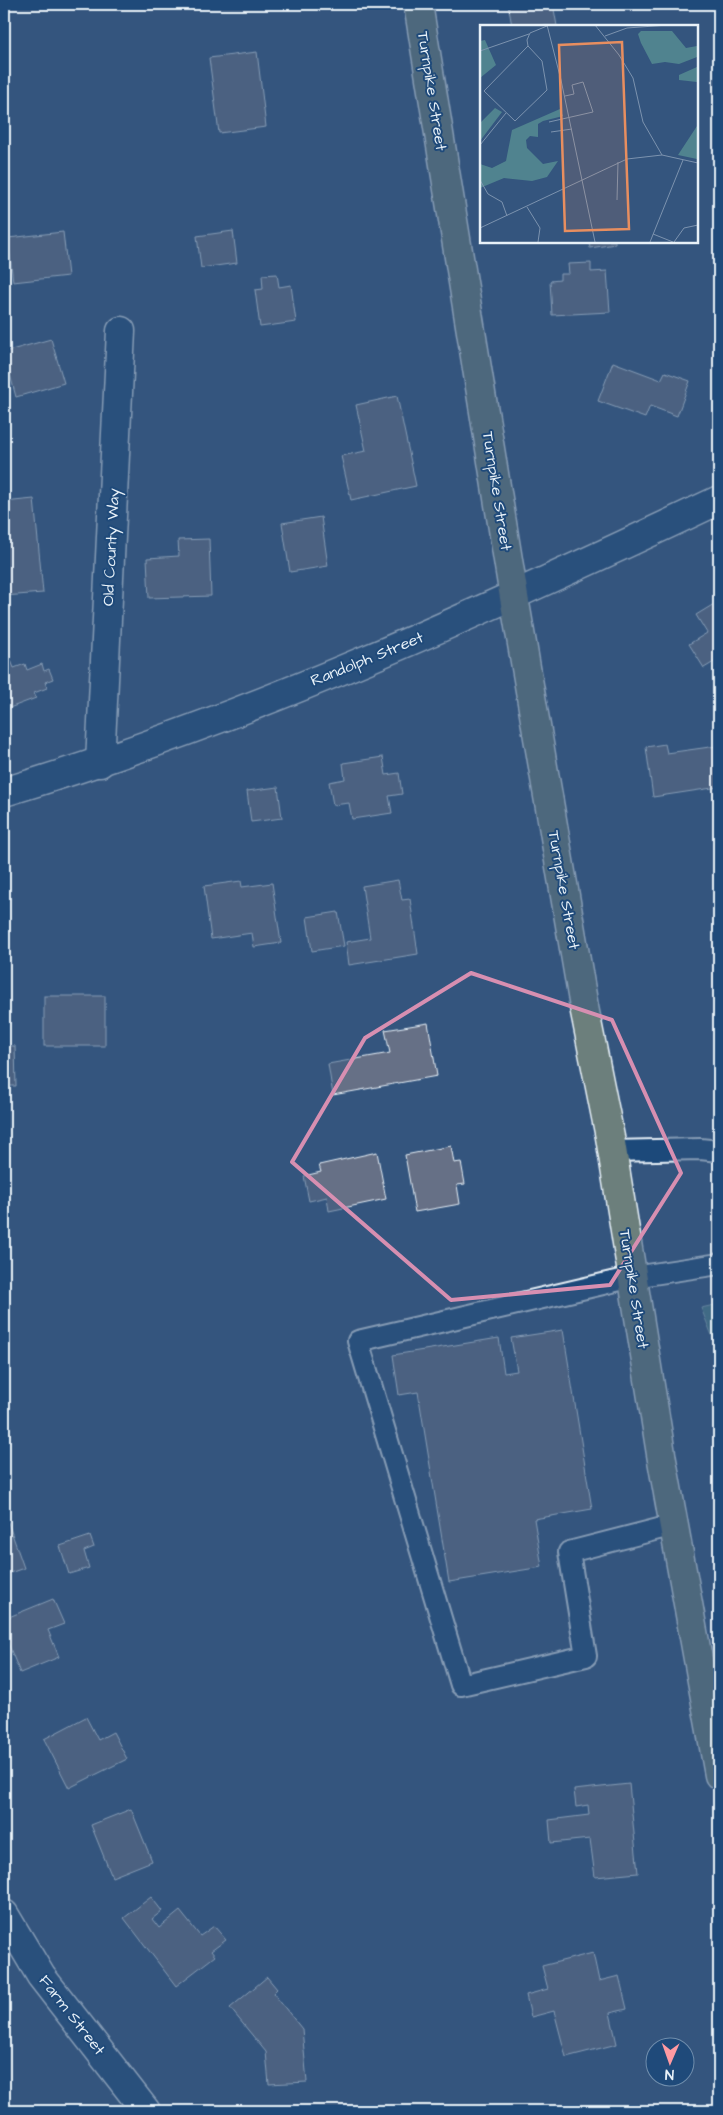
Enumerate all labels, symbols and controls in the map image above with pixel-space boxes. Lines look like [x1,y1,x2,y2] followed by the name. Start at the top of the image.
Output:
[480,25,698,242] inset map
[412,30,452,153] street label: Turnpike Street
[477,430,517,553] street label: Turnpike Street
[97,487,126,607] street label: Old County Way
[307,626,427,692] street label: Randolph Street
[543,829,585,952] street label: Turnpike Street
[614,1228,654,1351] street label: Turnpike Street
[34,1970,111,2060] street label: Farm Street
[646,2038,696,2088] north arrow
[665,2064,674,2084] text: N

